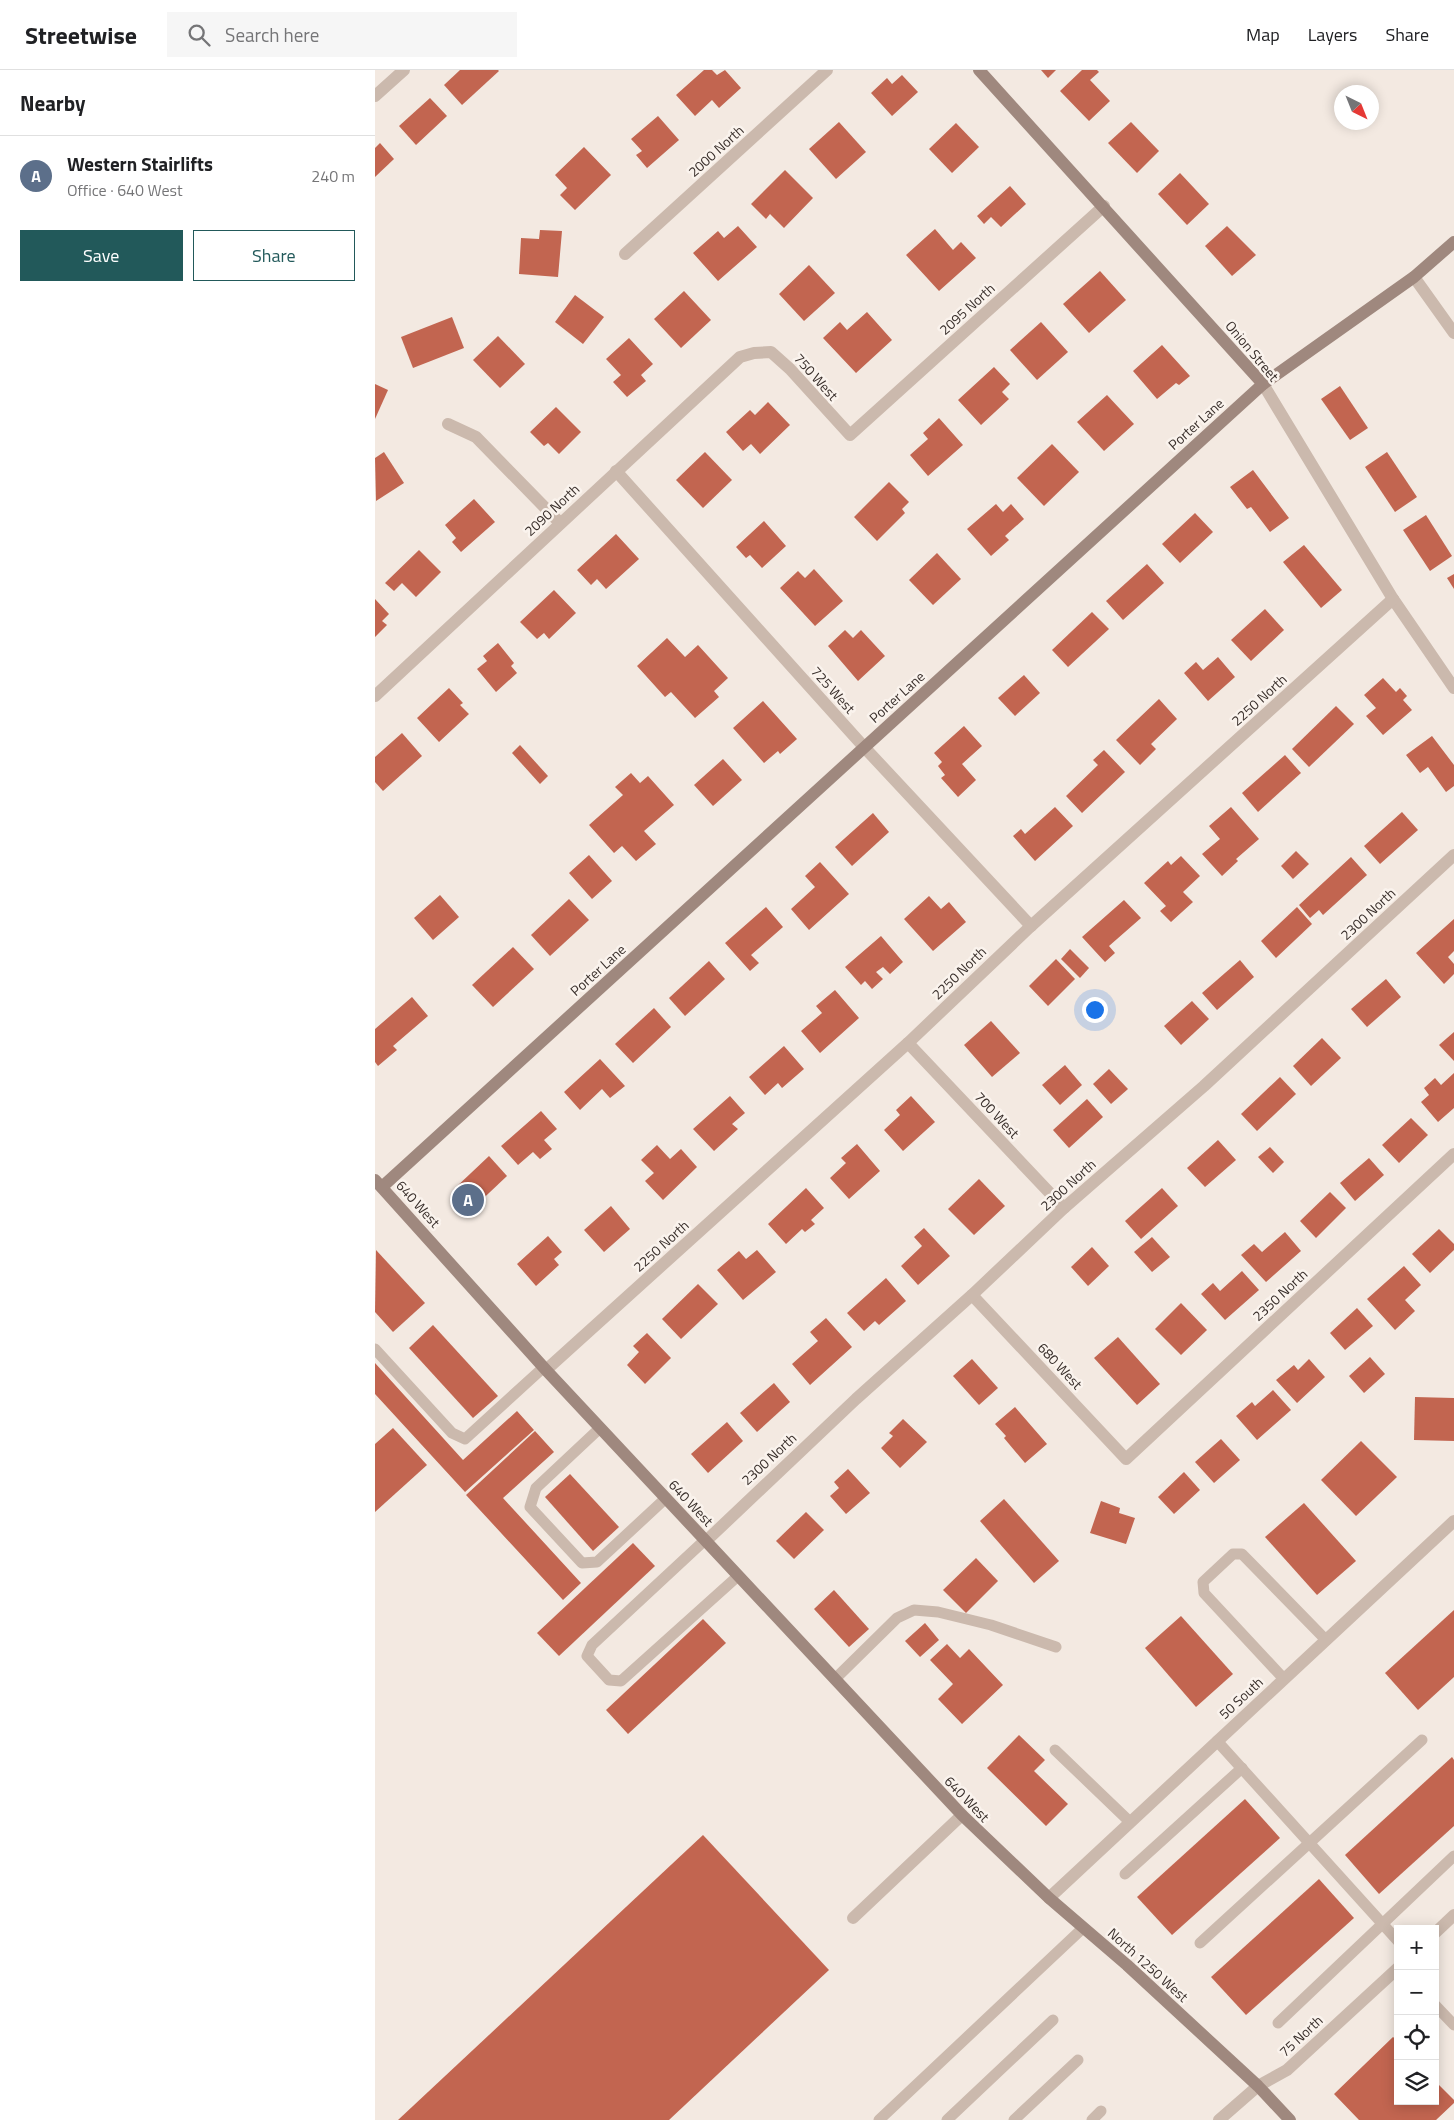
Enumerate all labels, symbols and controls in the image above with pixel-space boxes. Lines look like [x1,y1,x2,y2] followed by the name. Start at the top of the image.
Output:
[167,12,517,57] search box
[25,17,137,53] text: Streetwise
[225,20,319,49] text: Search here
[185,21,213,49] icon: search
[1246,21,1280,48] text: Map
[1308,21,1357,48] text: Layers
[1385,21,1429,48] text: Share
[1334,85,1379,130] north arrow
[20,87,85,119] text: Nearby
[683,120,748,181] street label: 2000 North
[67,149,213,178] text: Western Stairlifts
[31,164,41,188] text: A
[311,164,355,188] text: 240 m
[67,178,183,202] text: Office · 640 West
[20,230,183,281] button: Save
[193,230,355,281] button: Share
[934,278,999,339] street label: 2095 North
[1221,316,1284,386] street label: Onion Street
[789,348,843,405] street label: 750 West
[1163,393,1228,454] street label: Porter Lane
[519,479,584,541] street label: 2090 North
[806,661,860,718] street label: 725 West
[864,666,929,727] street label: Porter Lane
[1226,669,1291,730] street label: 2250 North
[1335,883,1400,945] street label: 2300 North
[565,939,630,1000] street label: Porter Lane
[927,941,991,1004] street label: 2250 North
[1082,997,1108,1023] your location
[970,1087,1025,1143] street label: 700 West
[1035,1154,1100,1215] street label: 2300 North
[391,1175,445,1232] street label: 640 West
[452,1181,484,1219] pin: A
[628,1215,693,1276] street label: 2250 North
[1247,1264,1312,1326] street label: 2350 North
[1033,1338,1088,1394] street label: 680 West
[736,1428,801,1490] street label: 2300 North
[664,1475,719,1531] street label: 640 West
[1214,1672,1267,1724] street label: 50 South
[940,1771,995,1827] street label: 640 West
[1103,1923,1193,2007] street label: North 1250 West
[1394,1925,1439,2105] map controls
[1394,1925,1439,1970] button: +
[1394,1970,1439,2015] button: −
[1274,2010,1327,2061] street label: 75 North
[1394,2015,1439,2060] button: locate
[1394,2060,1439,2105] button: layers

